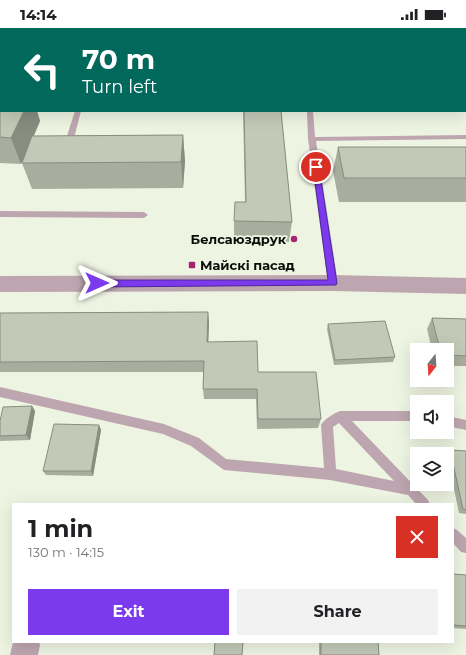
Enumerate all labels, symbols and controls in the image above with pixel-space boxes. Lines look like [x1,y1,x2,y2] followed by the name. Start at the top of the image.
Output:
[20,5,56,24] text: 14:14
[82,42,155,76] text: 70 m
[16,44,68,96] icon: left
[82,76,157,98] text: Turn left
[299,150,333,184] pin
[305,156,327,178] icon: arrive
[191,231,287,247] place label: Белсаюздрук
[289,234,299,244] marker: Белсаюздрук
[200,257,295,273] place label: Майскі пасад
[187,260,197,270] marker: Майскі пасад
[76,262,118,304] position arrow
[410,343,454,387] north arrow
[410,343,454,491] map controls
[410,395,454,439] button: sound
[410,447,454,491] button: layers
[28,514,93,543] text: 1 min
[396,516,438,558] button: close
[28,544,104,560] text: 130 m · 14:15
[28,589,229,635] button: Exit
[237,589,438,635] button: Share

